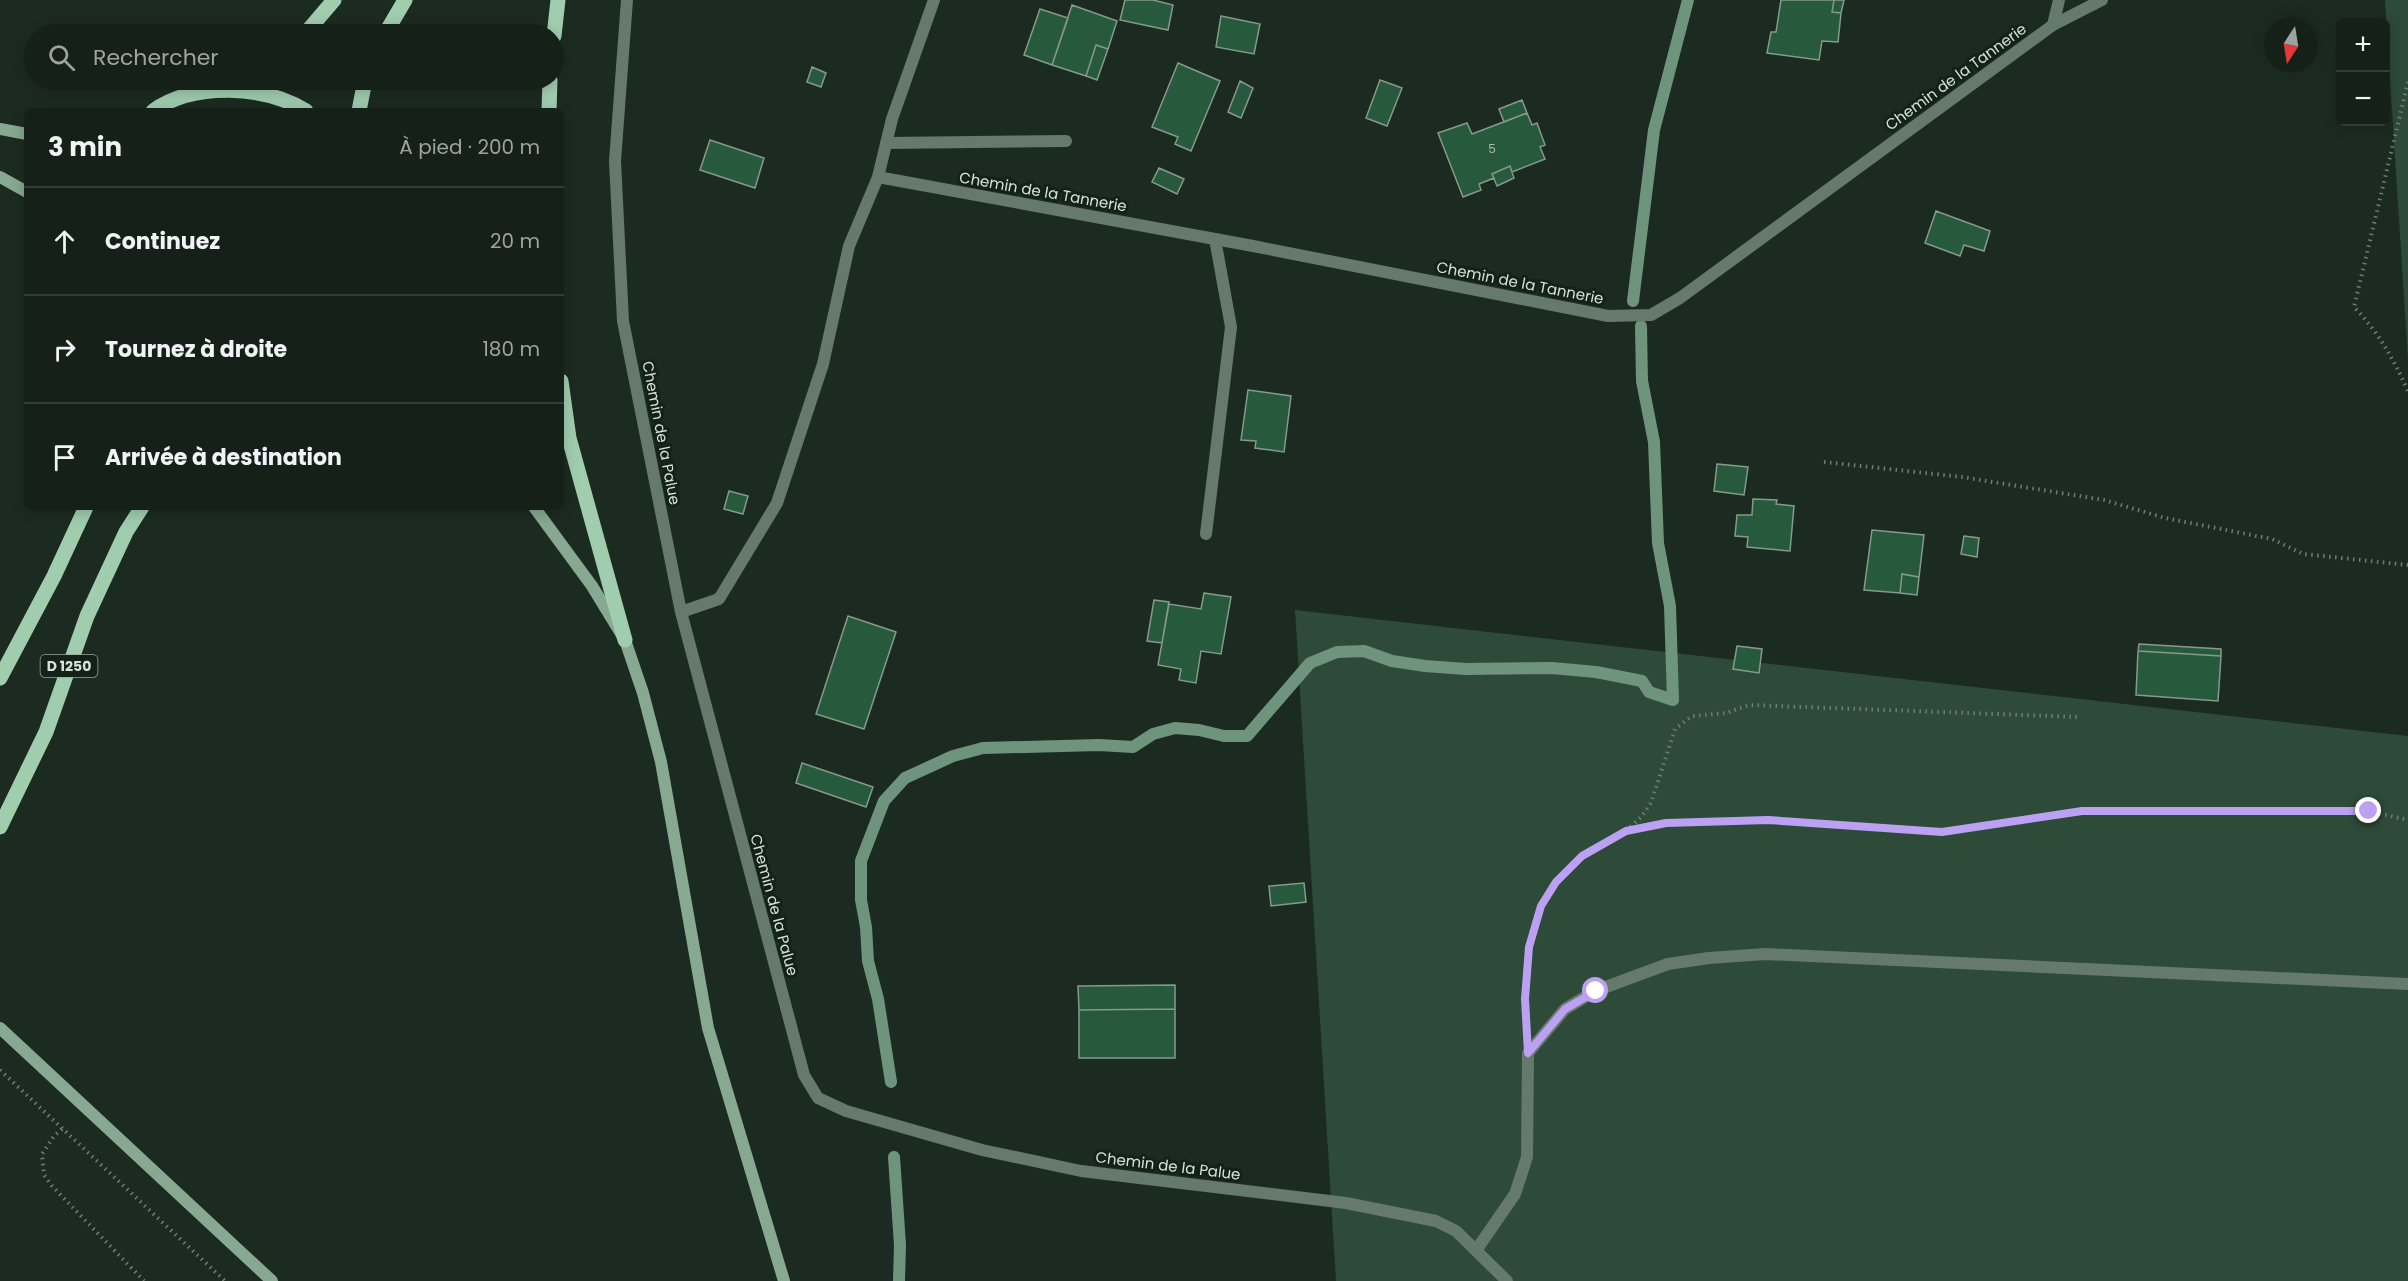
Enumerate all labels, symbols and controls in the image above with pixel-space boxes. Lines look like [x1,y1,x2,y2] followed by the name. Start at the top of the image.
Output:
[1881,18,2031,135] street label: Chemin de la Tannerie
[2264,18,2318,72] north arrow
[2336,18,2390,126] map controls
[2336,18,2390,72] button: +
[24,24,564,90] search box
[45,41,78,74] icon: search
[93,42,219,73] text: Rechercher
[2336,72,2390,126] button: −
[48,129,122,165] text: 3 min
[399,133,540,161] text: À pied · 200 m
[1488,140,1496,157] house number: 5
[958,166,1129,217] street label: Chemin de la Tannerie
[48,225,81,258] icon: ahead
[105,226,220,257] text: Continuez
[490,227,540,255] text: 20 m
[1435,256,1605,309] street label: Chemin de la Tannerie
[48,333,81,366] icon: right
[105,334,287,365] text: Tournez à droite
[482,335,540,363] text: 180 m
[637,359,686,507] street label: Chemin de la Palue
[48,441,81,474] icon: arrive
[105,442,342,473] text: Arrivée à destination
[40,655,98,677] road number: D 1250
[2355,797,2381,823] route end
[745,832,804,978] street label: Chemin de la Palue
[1582,977,1608,1003] route start
[1094,1146,1242,1185] street label: Chemin de la Palue

